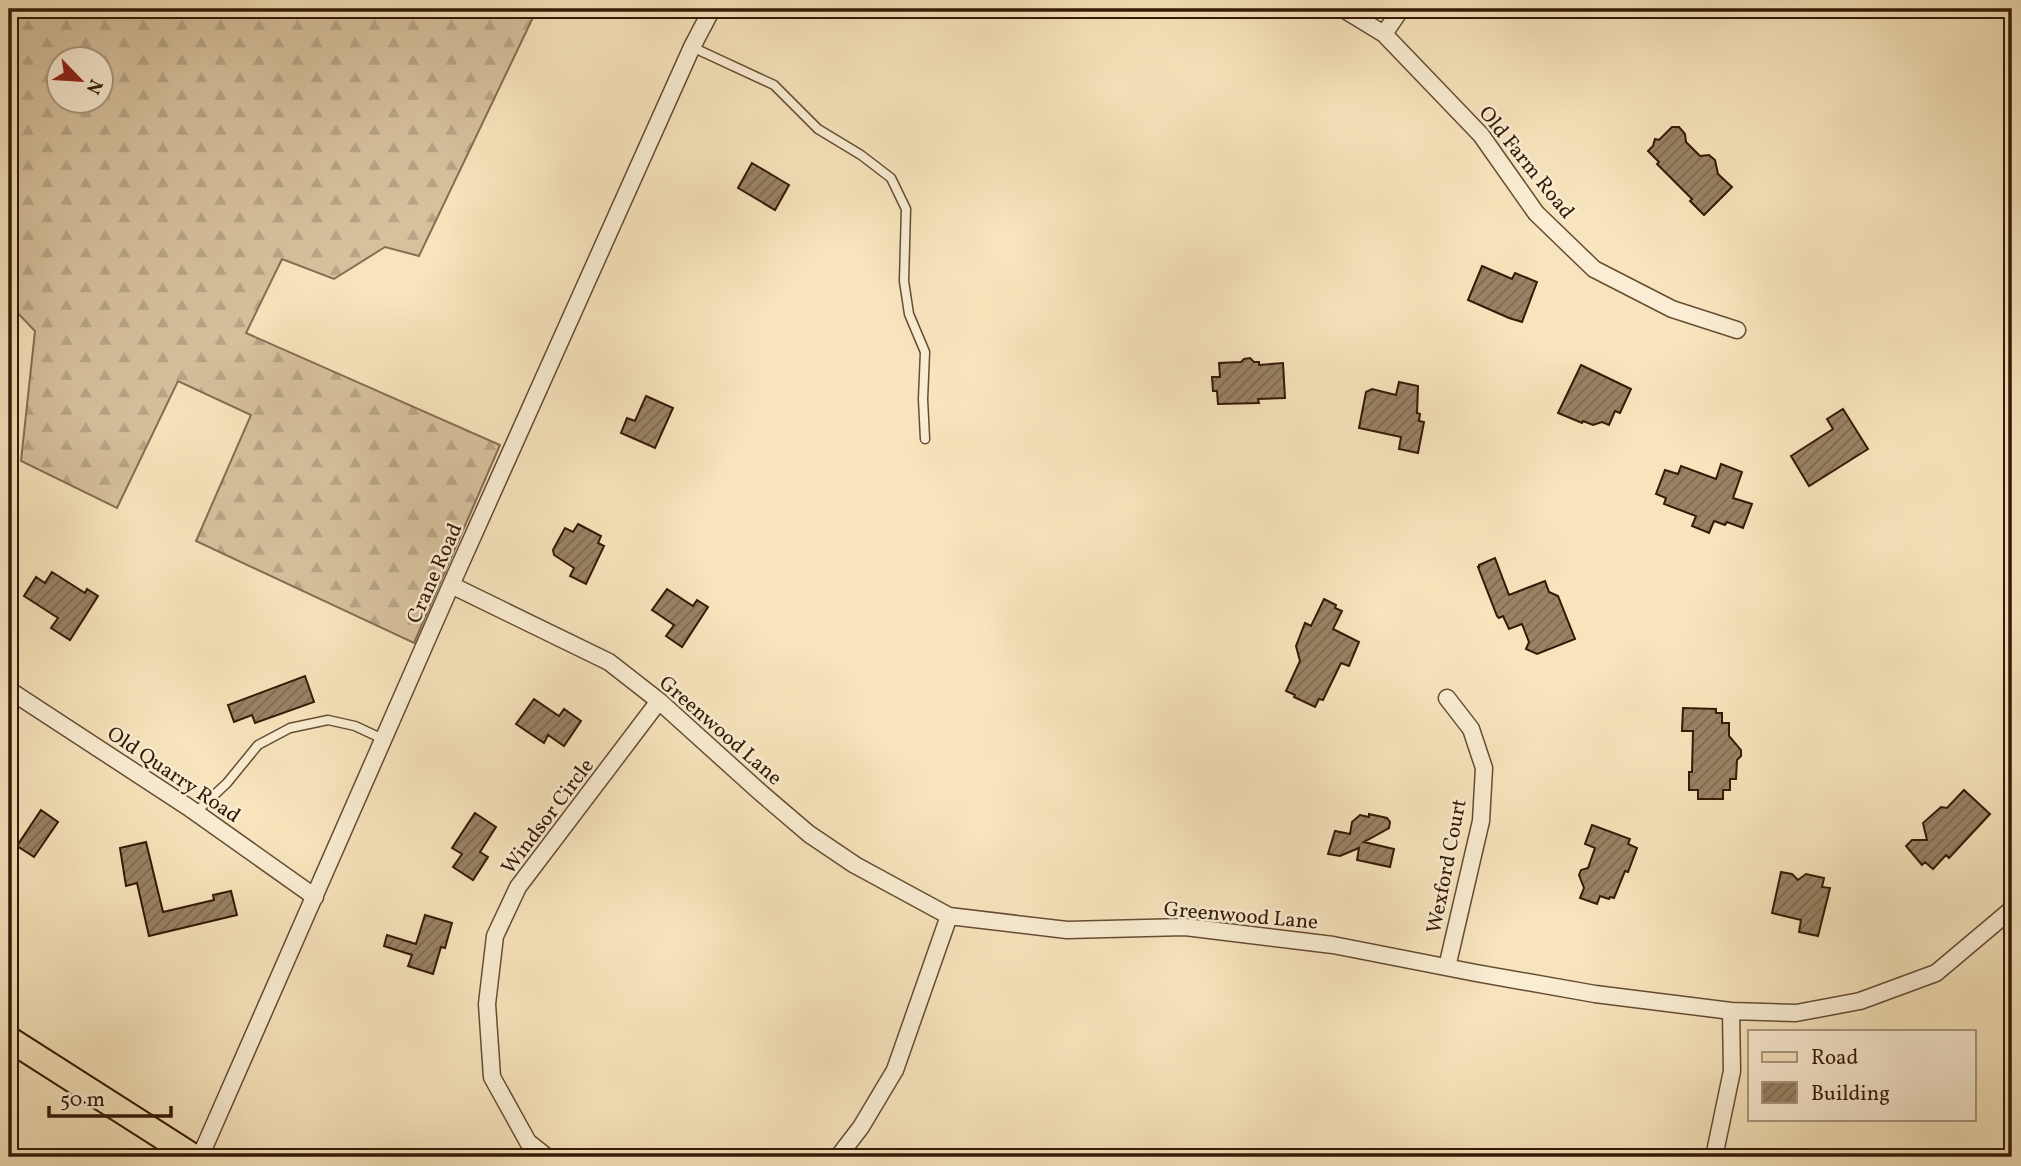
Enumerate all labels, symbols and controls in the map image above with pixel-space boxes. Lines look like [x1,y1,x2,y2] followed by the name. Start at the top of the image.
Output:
[46,46,116,116] north arrow
[79,75,108,98] text: N
[1471,100,1580,226] street label: Old Farm Road
[400,519,470,628] street label: Crane Road
[652,669,788,793] street label: Greenwood Lane
[101,720,246,831] street label: Old Quarry Road
[495,753,601,881] street label: Windsor Circle
[1420,797,1475,936] street label: Wexford Court
[1162,895,1319,938] street label: Greenwood Lane
[1748,1030,1976,1120] legend
[1811,1044,1858,1073] text: Road
[49,1075,172,1119] scale bar
[1811,1080,1890,1109] text: Building
[60,1086,105,1115] text: 50 m

